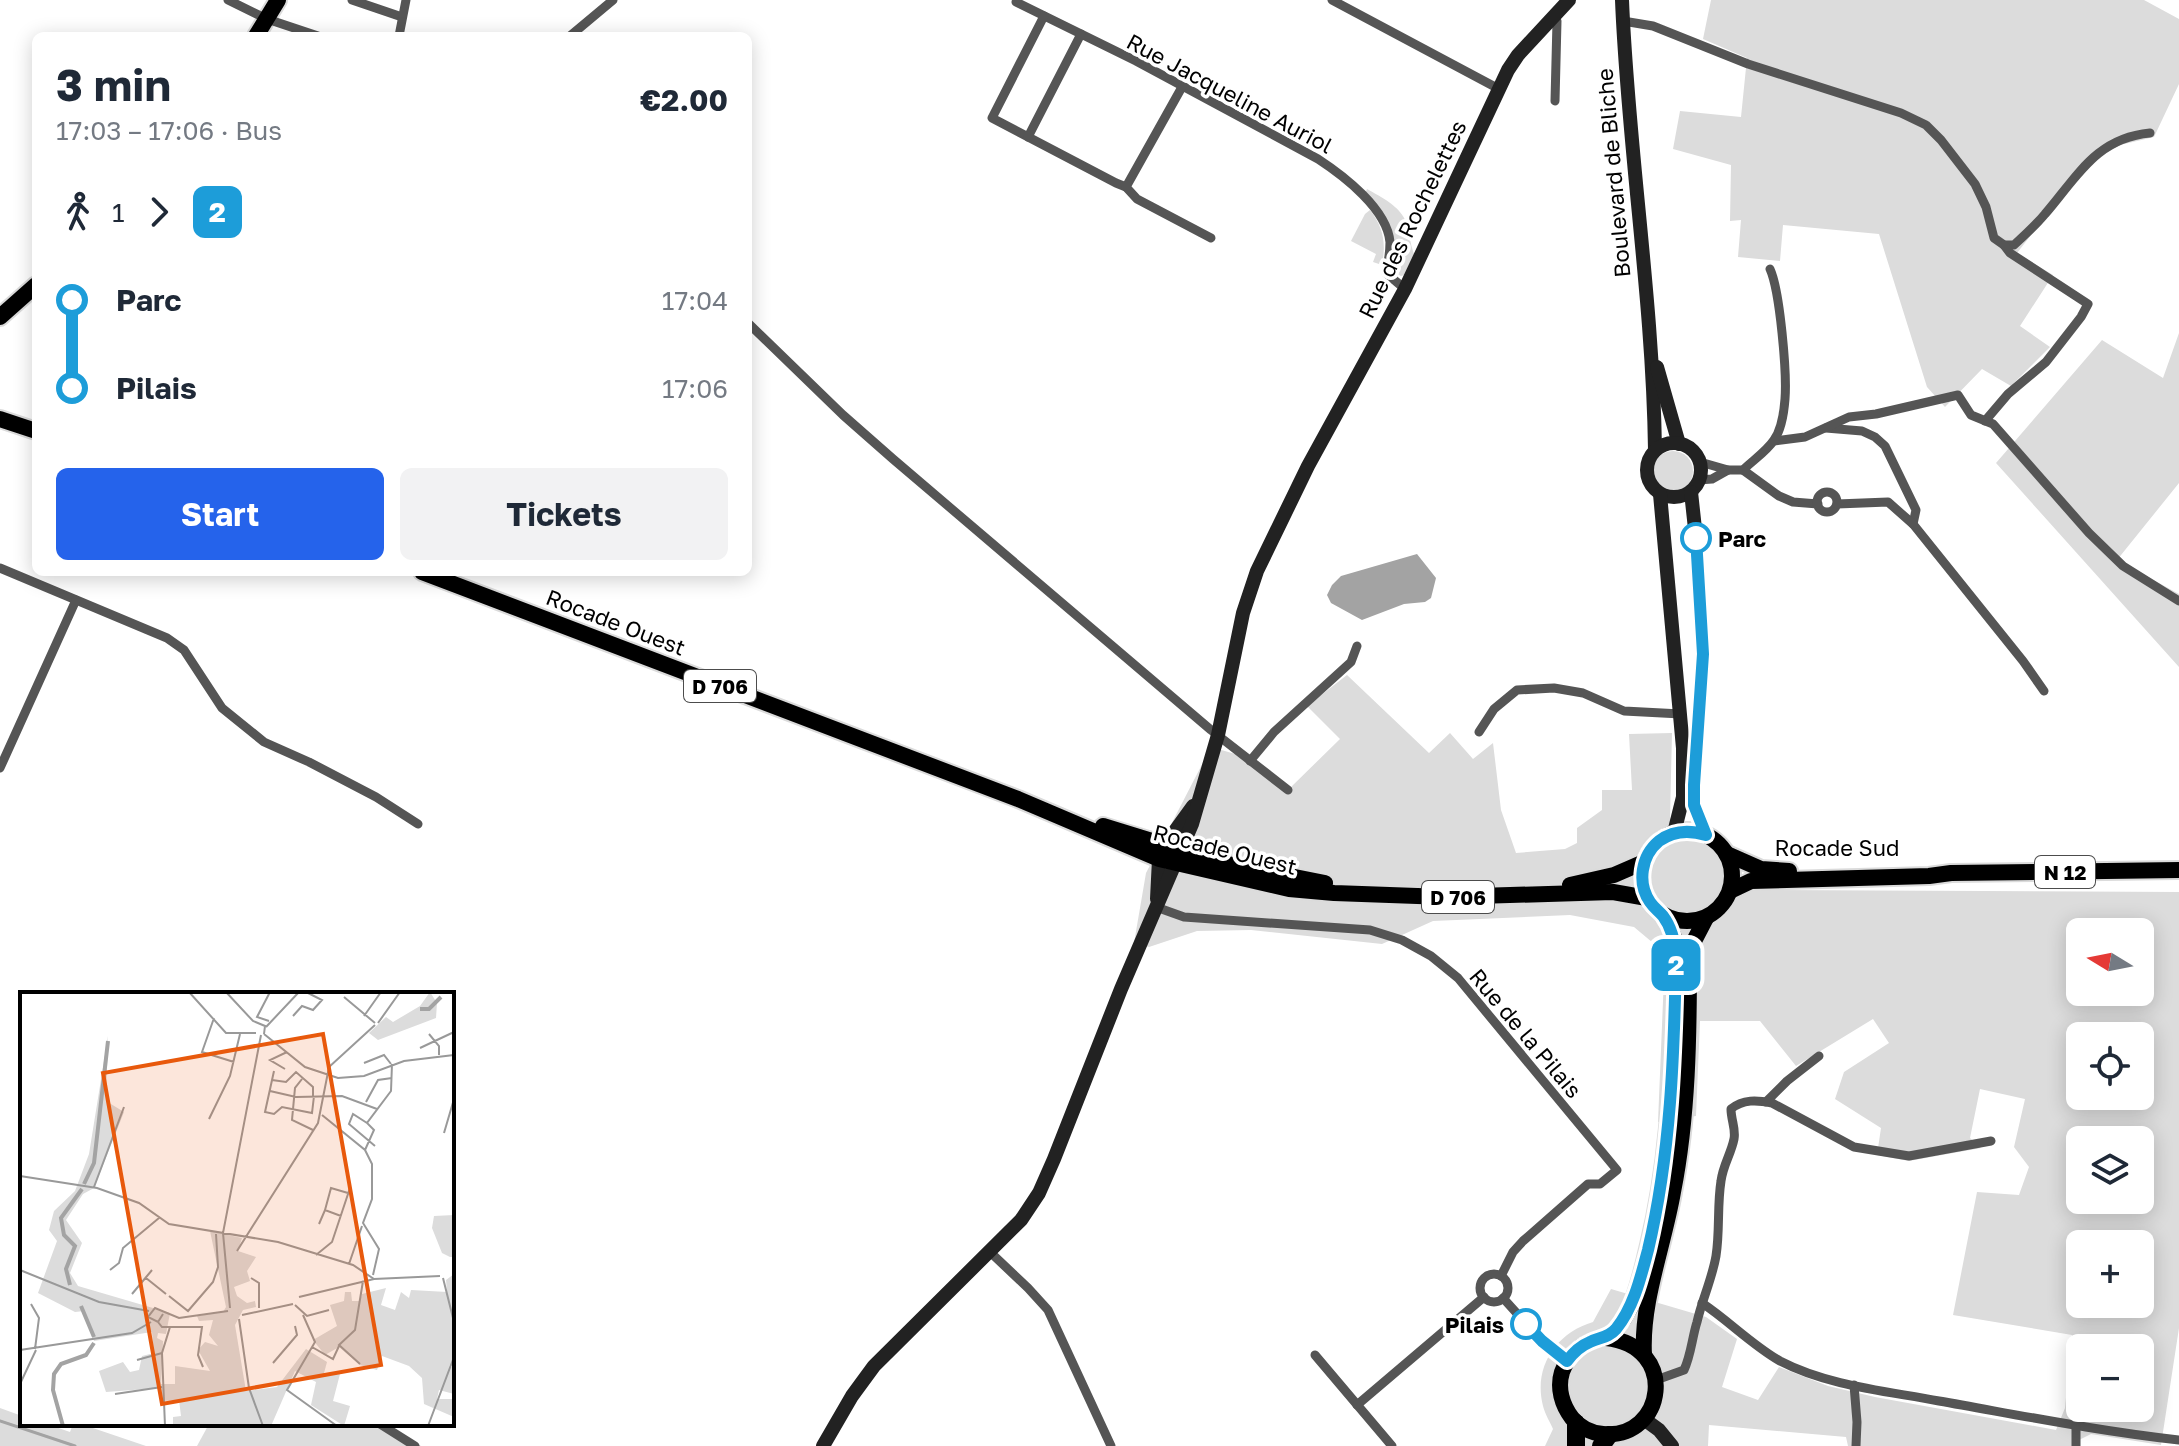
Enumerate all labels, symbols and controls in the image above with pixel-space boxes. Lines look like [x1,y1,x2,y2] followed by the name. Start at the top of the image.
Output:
[1122,27,1338,159] street label: Rue Jacqueline Auriol
[56,58,171,111] text: 3 min
[1590,67,1636,279] street label: Boulevard de Bliche
[640,82,728,118] text: €2.00
[56,115,282,146] text: 17:03 – 17:06 · Bus
[1352,115,1472,323] street label: Rue des Rochelettes
[56,190,100,234] icon: walk
[137,190,181,234] icon: forward
[209,195,226,228] text: 2
[112,197,125,228] text: 1
[116,282,182,318] text: Parc
[662,285,728,316] text: 17:04
[116,370,197,406] text: Pilais
[662,373,728,404] text: 17:06
[56,468,384,560] button: Start
[400,468,728,560] button: Tickets
[1681,523,1711,553] marker: Parc
[1718,525,1766,552] place label: Parc
[543,583,689,661] street label: Rocade Ouest
[684,670,756,702] road number: D 706
[1150,818,1300,880] street label: Rocade Ouest
[1774,834,1900,861] street label: Rocade Sud
[2035,856,2095,888] road number: N 12
[1422,881,1494,913] road number: D 706
[2066,918,2154,1006] north arrow
[2066,918,2154,1422] map controls
[1650,939,1702,991] line badge: 2
[1667,948,1685,981] text: 2
[1464,963,1588,1103] street label: Rue de la Pilais
[20,992,454,1426] inset map
[2066,1022,2154,1110] button: locate
[2066,1126,2154,1214] button: layers
[2066,1230,2154,1318] button: +
[1511,1309,1541,1339] marker: Pilais
[1445,1311,1504,1338] place label: Pilais
[2066,1334,2154,1422] button: −

